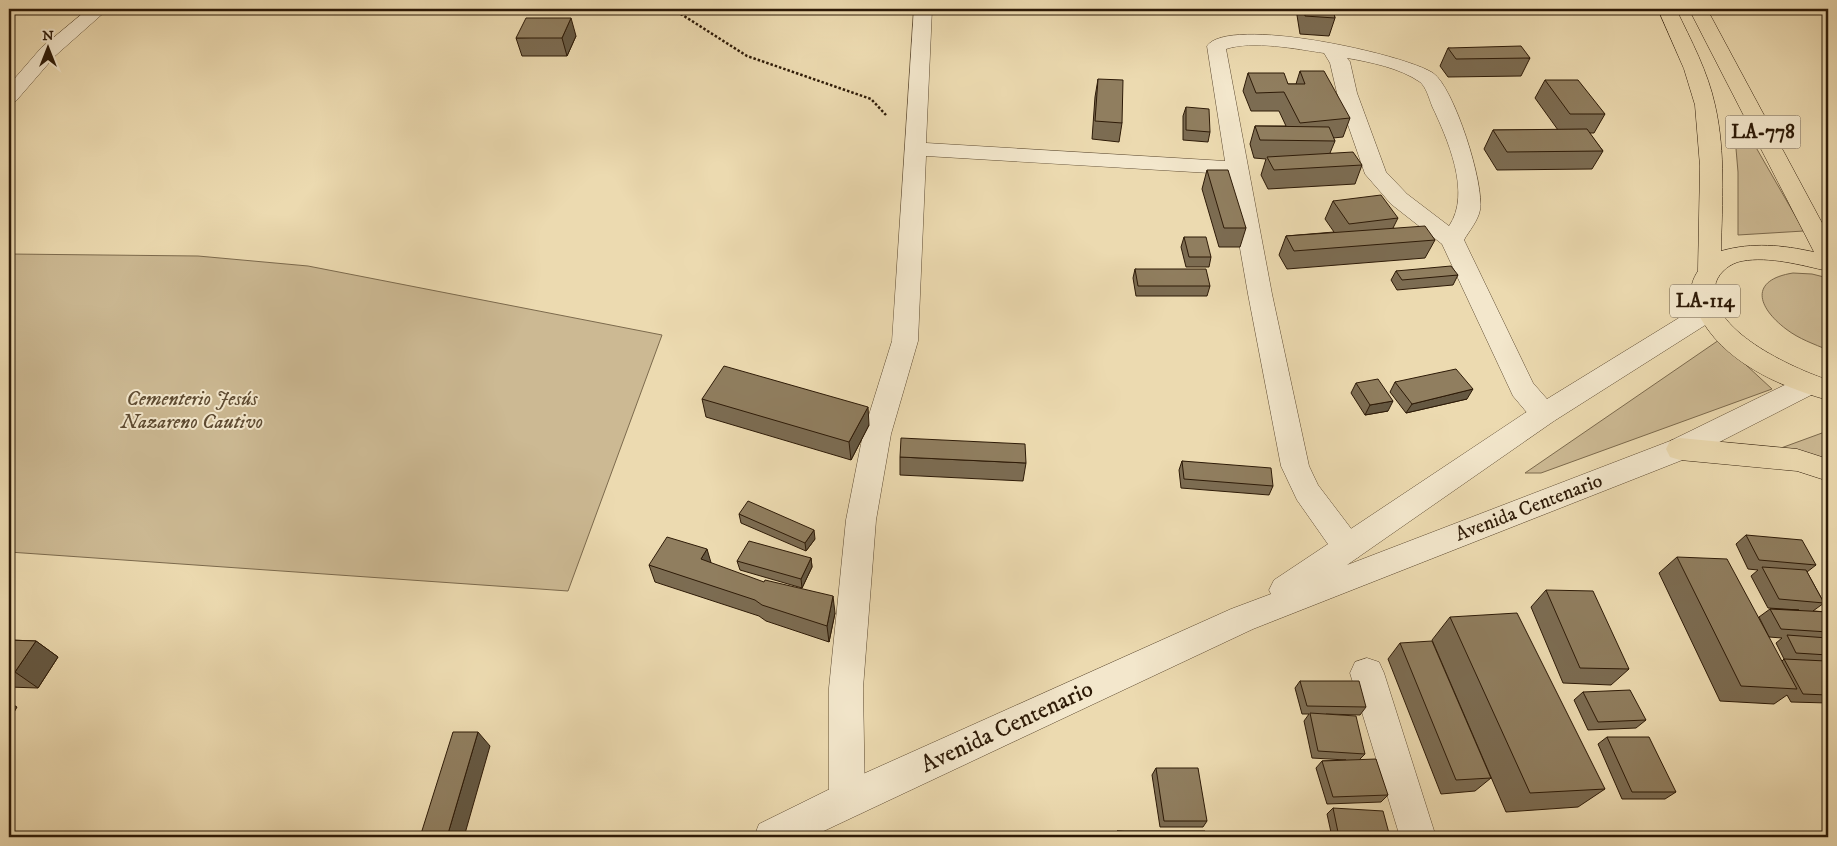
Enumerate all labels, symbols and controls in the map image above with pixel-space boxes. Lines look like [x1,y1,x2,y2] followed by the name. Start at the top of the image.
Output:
[22,22,72,72] north arrow
[42,27,54,45] text: N
[1726,115,1800,148] road number: LA-778
[1670,284,1740,318] road number: LA-114
[120,387,263,435] park label: Cementerio Jesús Nazareno Cautivo
[1452,468,1606,548] street label: Avenida Centenario
[916,674,1098,780] street label: Avenida Centenario

